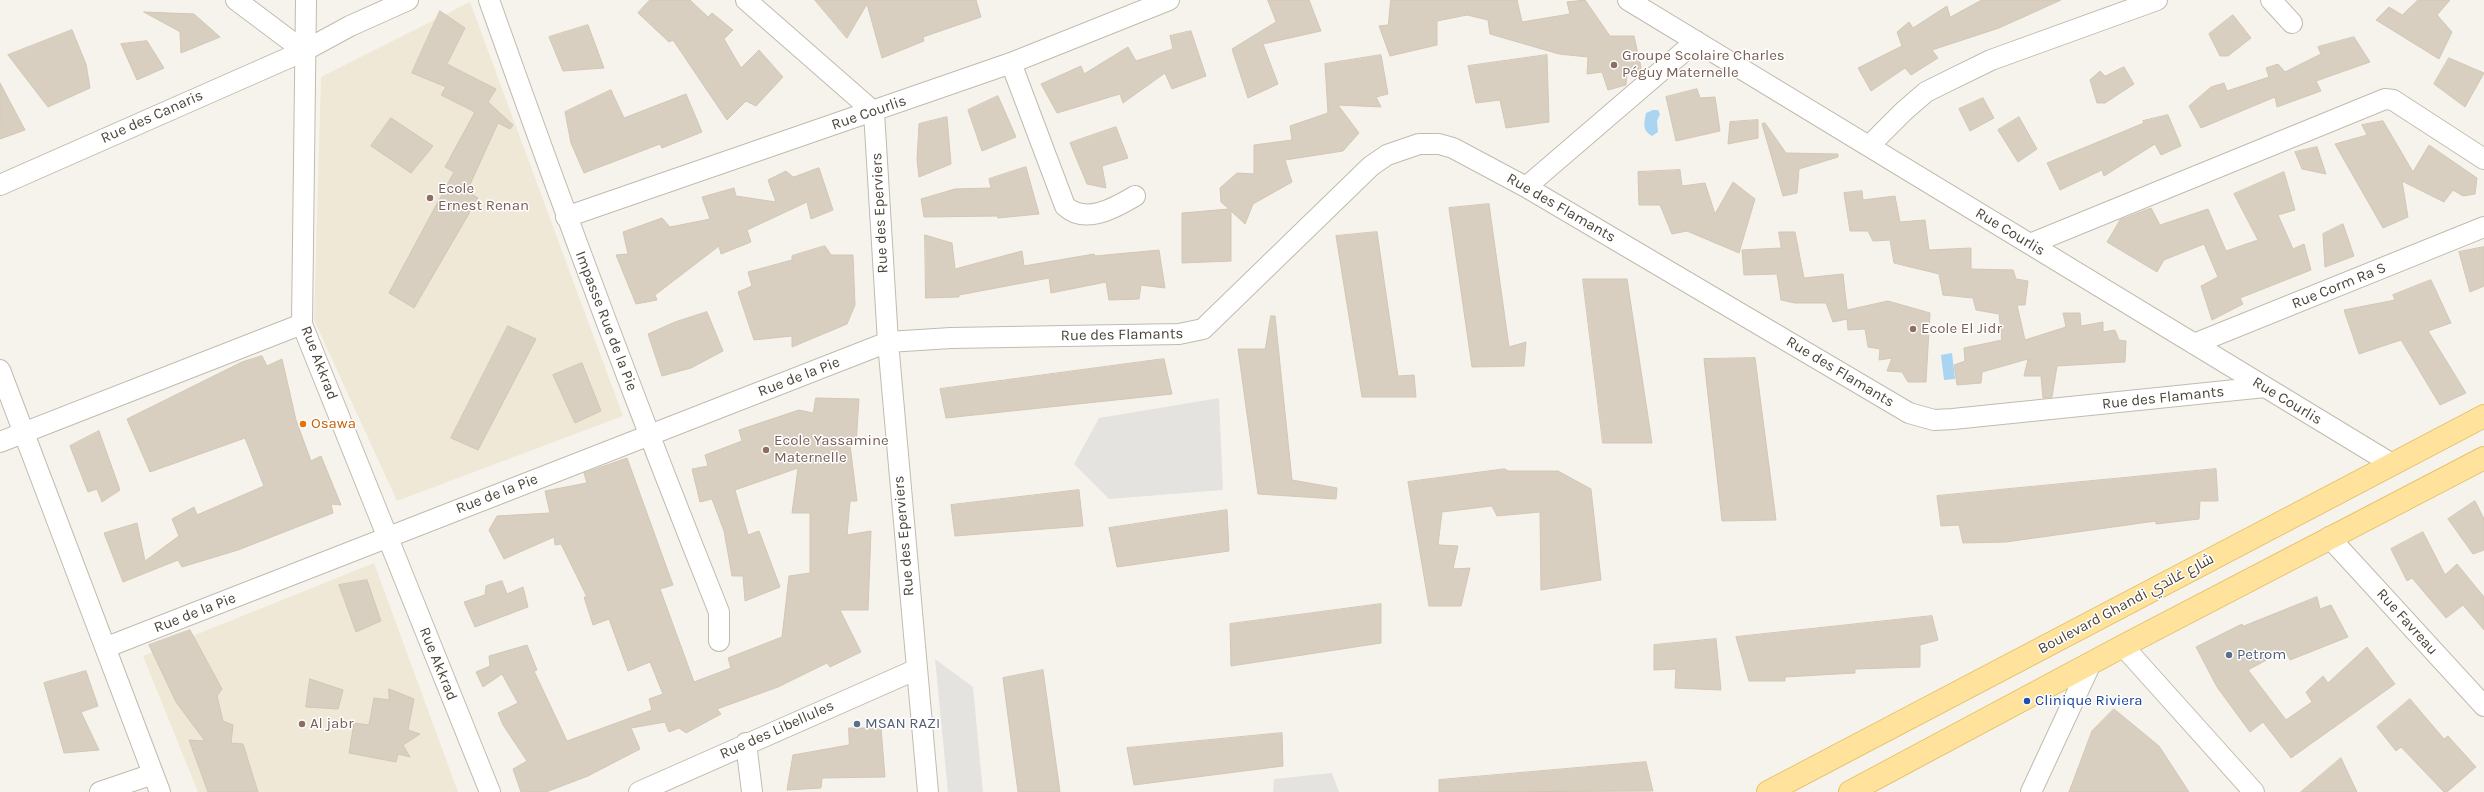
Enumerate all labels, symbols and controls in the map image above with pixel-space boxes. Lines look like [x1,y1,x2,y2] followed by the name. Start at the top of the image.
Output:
[1622,47,1785,82] place label: Groupe Scolaire Charles Péguy Maternelle
[1609,60,1619,70] marker: Groupe Scolaire Charles Péguy Maternelle
[98,86,206,148] street label: Rue des Canaris
[829,92,909,134] street label: Rue Courlis
[868,152,892,274] street label: Rue des Eperviers
[1503,170,1619,246] street label: Rue des Flamants
[438,180,529,215] place label: Ecole Ernest Renan
[425,193,435,203] marker: Ecole Ernest Renan
[1972,204,2048,260] street label: Rue Courlis
[571,248,641,394] street label: Impasse Rue de la Pie
[2289,259,2389,313] street label: Rue Corm Ra S
[1921,320,2002,338] place label: Ecole El Jidr
[297,324,341,402] street label: Rue Akkrad
[1908,324,1918,334] marker: Ecole El Jidr
[1060,325,1184,345] street label: Rue des Flamants
[1783,333,1897,411] street label: Rue des Flamants
[756,353,842,401] street label: Rue de la Pie
[2249,373,2325,429] street label: Rue Courlis
[2101,383,2225,413] street label: Rue des Flamants
[311,415,356,433] place label: Osawa
[298,419,308,429] marker: Osawa
[774,432,889,467] place label: Ecole Yassamine Maternelle
[761,445,771,455] marker: Ecole Yassamine Maternelle
[454,470,540,518] street label: Rue de la Pie
[890,475,918,597] street label: Rue des Eperviers
[2035,550,2217,658] street label: Boulevard Ghandi شارع غاندي
[2372,585,2442,659] street label: Rue Favreau
[152,589,238,637] street label: Rue de la Pie
[415,625,461,703] street label: Rue Akkrad
[2237,646,2286,664] place label: Petrom
[2224,650,2234,660] marker: Petrom
[2035,692,2143,710] place label: Clinique Riviera
[2022,696,2032,706] marker: Clinique Riviera
[717,697,837,763] street label: Rue des Libellules
[310,715,354,733] place label: Al jabr
[865,715,940,733] place label: MSAN RAZI
[297,719,307,729] marker: Al jabr
[852,719,862,729] marker: MSAN RAZI

